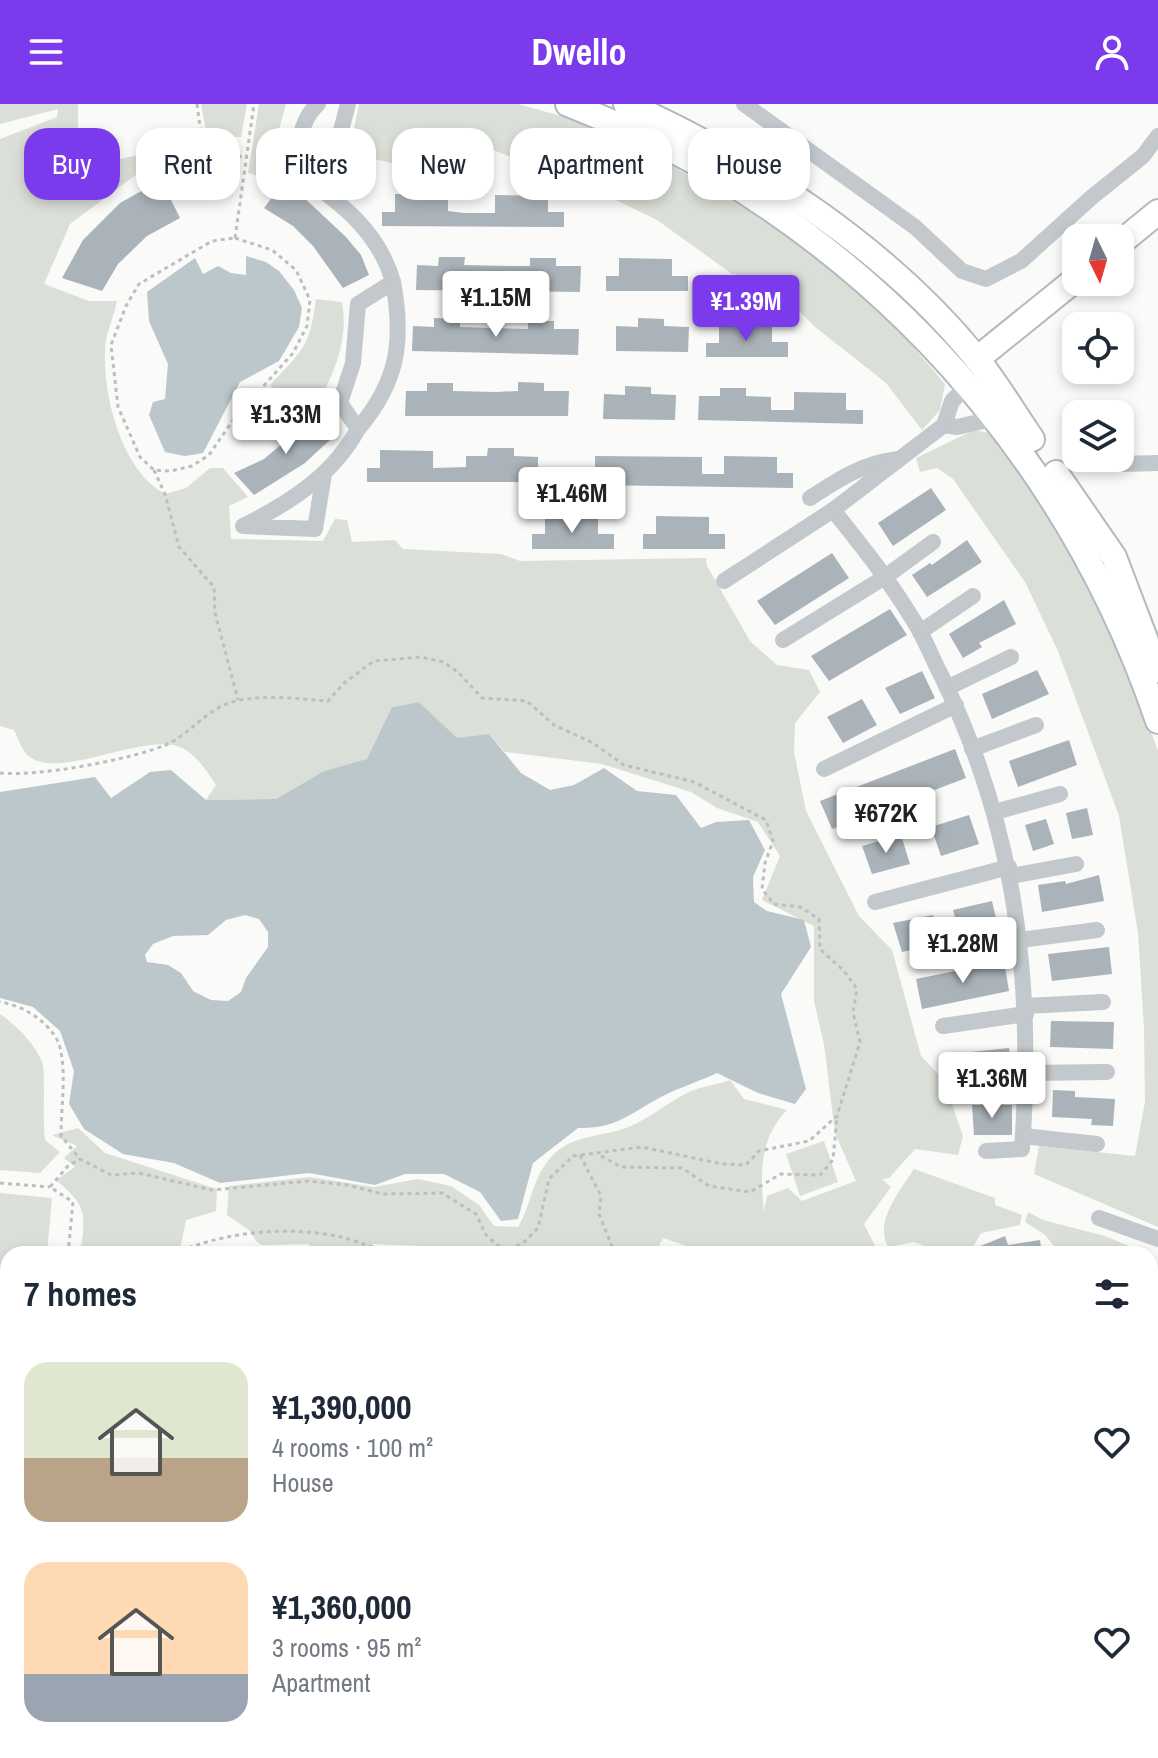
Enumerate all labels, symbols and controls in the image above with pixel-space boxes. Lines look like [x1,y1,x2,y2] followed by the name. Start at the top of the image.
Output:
[531,28,627,76] text: Dwello
[24,30,68,74] icon: menu
[1090,30,1134,74] icon: person
[24,128,120,200] chip: Buy
[136,128,240,200] chip: Rent
[256,128,376,200] chip: Filters
[392,128,494,200] chip: New
[510,128,672,200] chip: Apartment
[688,128,810,200] chip: House
[1062,224,1134,296] north arrow
[1062,224,1134,472] map controls
[431,271,561,339] pin: ¥1.15M
[681,275,811,343] pin: ¥1.39M
[460,279,532,314] text: ¥1.15M
[710,283,782,318] text: ¥1.39M
[1062,312,1134,384] button: locate
[221,388,351,456] pin: ¥1.33M
[250,396,322,431] text: ¥1.33M
[1062,400,1134,472] button: layers
[507,467,637,535] pin: ¥1.46M
[536,475,608,510] text: ¥1.46M
[830,787,942,855] pin: ¥672K
[855,795,917,830] text: ¥672K
[898,917,1028,985] pin: ¥1.28M
[927,925,999,960] text: ¥1.28M
[927,1052,1057,1120] pin: ¥1.36M
[956,1060,1028,1095] text: ¥1.36M
[24,1271,137,1317] text: 7 homes
[1090,1272,1134,1316] icon: filters
[272,1384,412,1430] text: ¥1,390,000
[88,1394,184,1490] icon: home
[1090,1420,1134,1464] icon: heart
[272,1430,433,1465] text: 4 rooms · 100 m²
[272,1465,334,1500] text: House
[272,1584,412,1630] text: ¥1,360,000
[88,1594,184,1690] icon: home
[1090,1620,1134,1664] icon: heart
[272,1630,421,1665] text: 3 rooms · 95 m²
[272,1665,370,1700] text: Apartment

